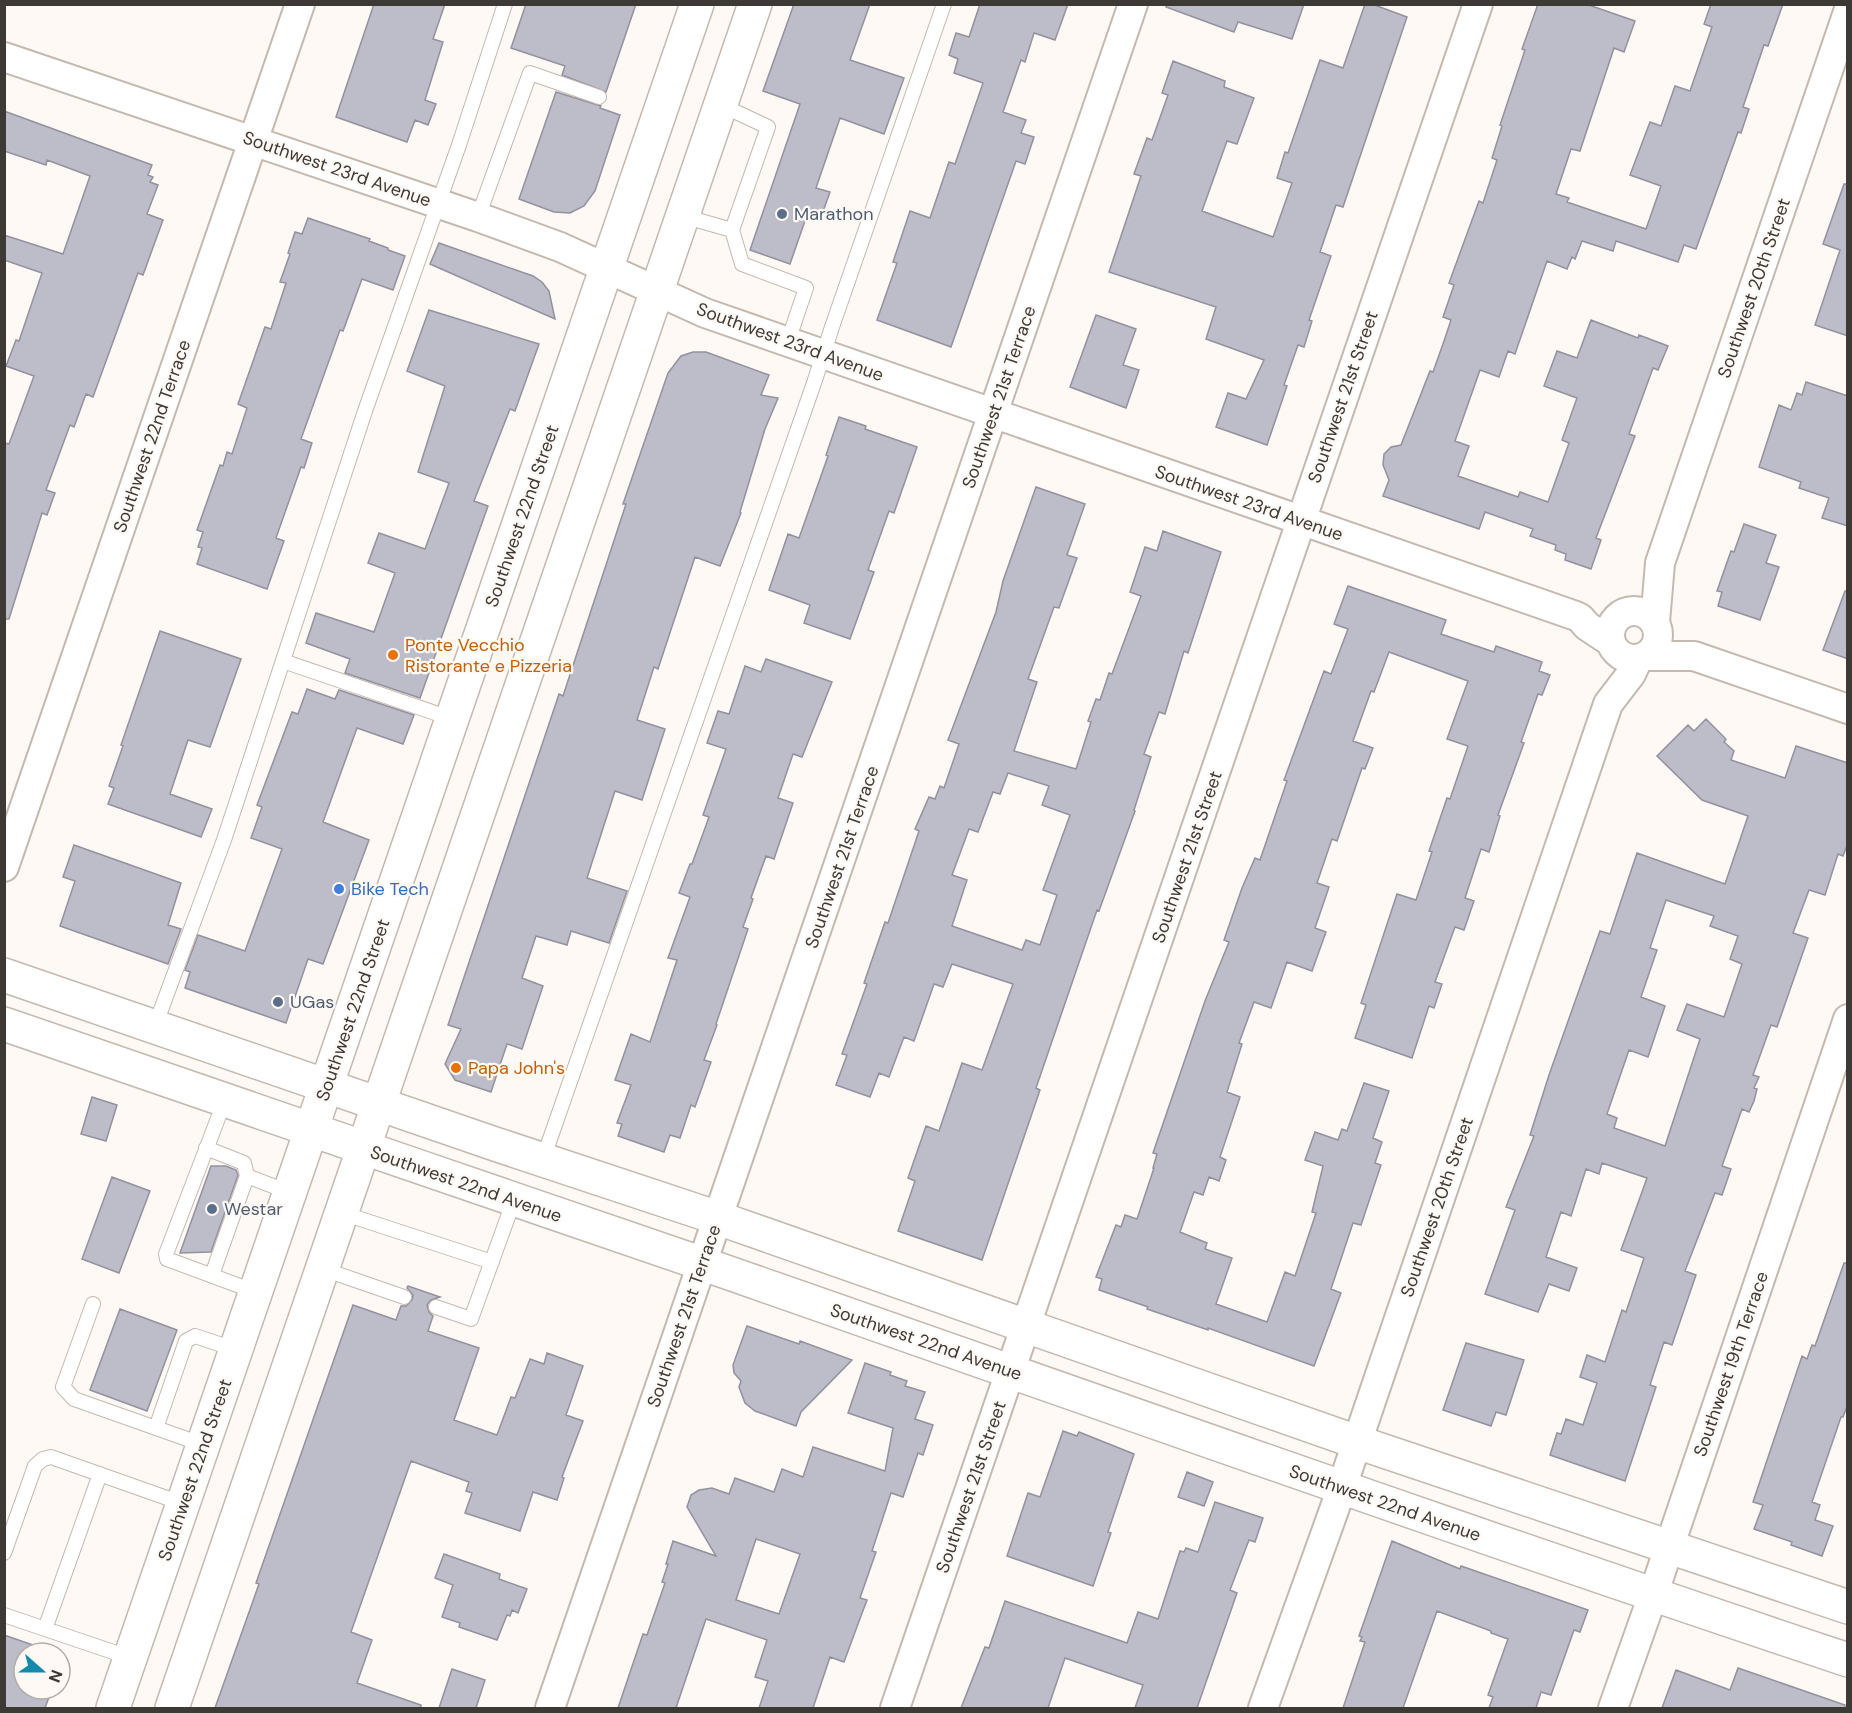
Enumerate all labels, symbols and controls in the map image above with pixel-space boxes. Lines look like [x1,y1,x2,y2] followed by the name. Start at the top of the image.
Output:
[240,126,434,212] street label: Southwest 23rd Avenue
[1712,195,1796,381] street label: Southwest 20th Street
[794,202,874,226] place label: Marathon
[775,207,789,221] marker: Marathon
[693,297,887,387] street label: Southwest 23rd Avenue
[956,302,1042,492] street label: Southwest 21st Terrace
[1302,308,1384,486] street label: Southwest 21st Street
[108,336,196,536] street label: Southwest 22nd Terrace
[480,422,564,610] street label: Southwest 22nd Street
[1152,460,1346,546] street label: Southwest 23rd Avenue
[405,633,572,678] place label: Ponte Vecchio Ristorante e Pizzeria
[386,648,400,662] marker: Ponte Vecchio Ristorante e Pizzeria
[799,762,885,952] street label: Southwest 21st Terrace
[1146,768,1228,946] street label: Southwest 21st Street
[351,877,429,901] place label: Bike Tech
[332,882,346,896] marker: Bike Tech
[311,916,395,1104] street label: Southwest 22nd Street
[290,990,334,1014] place label: UGas
[271,995,285,1009] marker: UGas
[468,1056,565,1080] place label: Papa John's
[449,1061,463,1075] marker: Papa John's
[1395,1114,1479,1300] street label: Southwest 20th Street
[367,1140,565,1228] street label: Southwest 22nd Avenue
[224,1197,283,1221] place label: Westar
[205,1202,219,1216] marker: Westar
[641,1221,727,1411] street label: Southwest 21st Terrace
[1688,1268,1774,1460] street label: Southwest 19th Terrace
[827,1298,1025,1386] street label: Southwest 22nd Avenue
[153,1376,237,1564] street label: Southwest 22nd Street
[930,1398,1012,1576] street label: Southwest 21st Street
[1286,1459,1484,1547] street label: Southwest 22nd Avenue
[12,1641,72,1701] north arrow
[44,1667,67,1685] text: N

